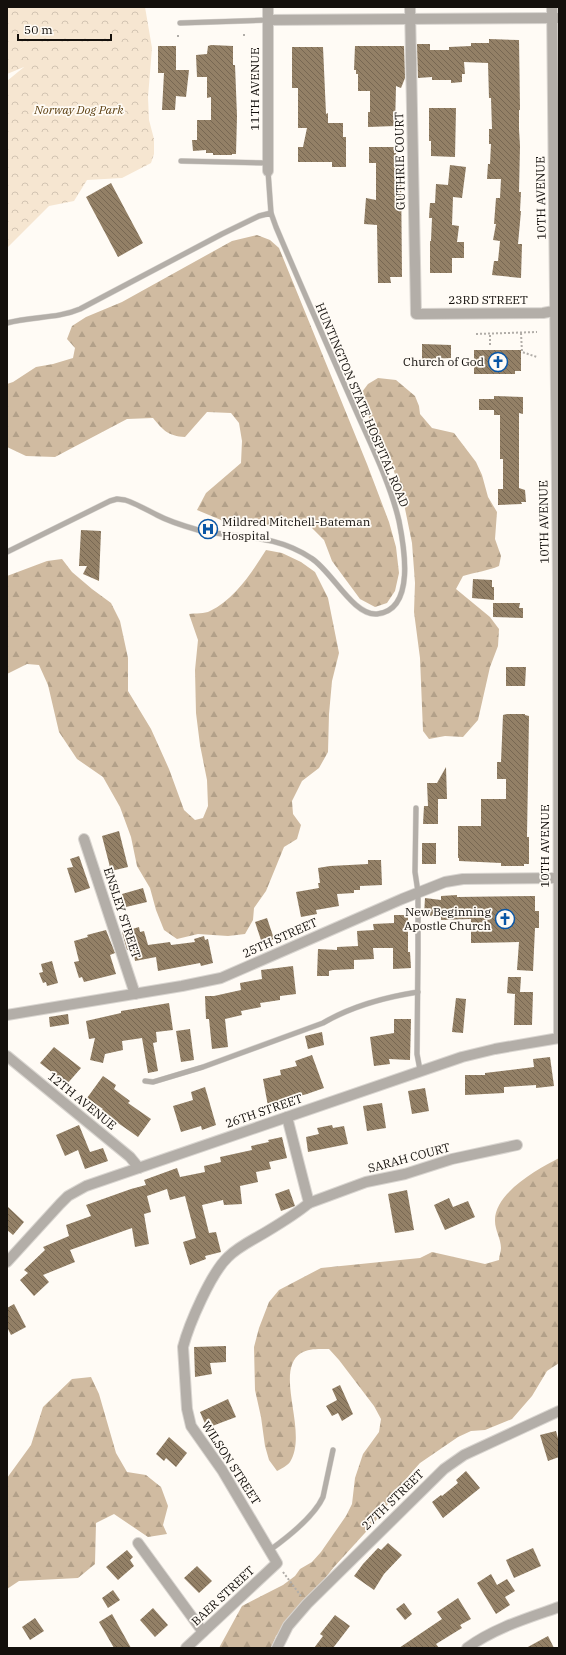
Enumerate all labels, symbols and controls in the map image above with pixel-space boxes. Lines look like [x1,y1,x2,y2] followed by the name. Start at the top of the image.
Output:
[18,16,111,42] scale bar
[24,22,53,37] text: 50 m
[247,47,262,131] street label: 11TH AVENUE
[33,102,124,117] park label: Norway Dog Park
[391,112,408,210] street label: GUTHRIE COURT
[532,156,549,240] street label: 10TH AVENUE
[448,292,528,307] street label: 23RD STREET
[312,300,412,509] street label: HUNTINGTON STATE HOSPITAL ROAD
[487,351,509,373] church icon: Church of God
[403,354,484,369] place label: Church of God
[535,480,552,564] street label: 10TH AVENUE
[222,514,371,543] place label: Mildred Mitchell-Bateman Hospital
[197,518,219,540] hospital icon: Mildred Mitchell-Bateman Hospital
[537,804,552,888] street label: 10TH AVENUE
[101,865,144,961] street label: ENSLEY STREET
[404,904,492,933] place label: New Beginning Apostle Church
[494,908,516,930] church icon: New Beginning Apostle Church
[240,914,320,961] street label: 25TH STREET
[45,1068,120,1133] street label: 12TH AVENUE
[223,1090,304,1131] street label: 26TH STREET
[366,1139,452,1176] street label: SARAH COURT
[199,1418,264,1507] street label: WILSON STREET
[359,1466,427,1533] street label: 27TH STREET
[188,1563,257,1629] street label: BAER STREET

